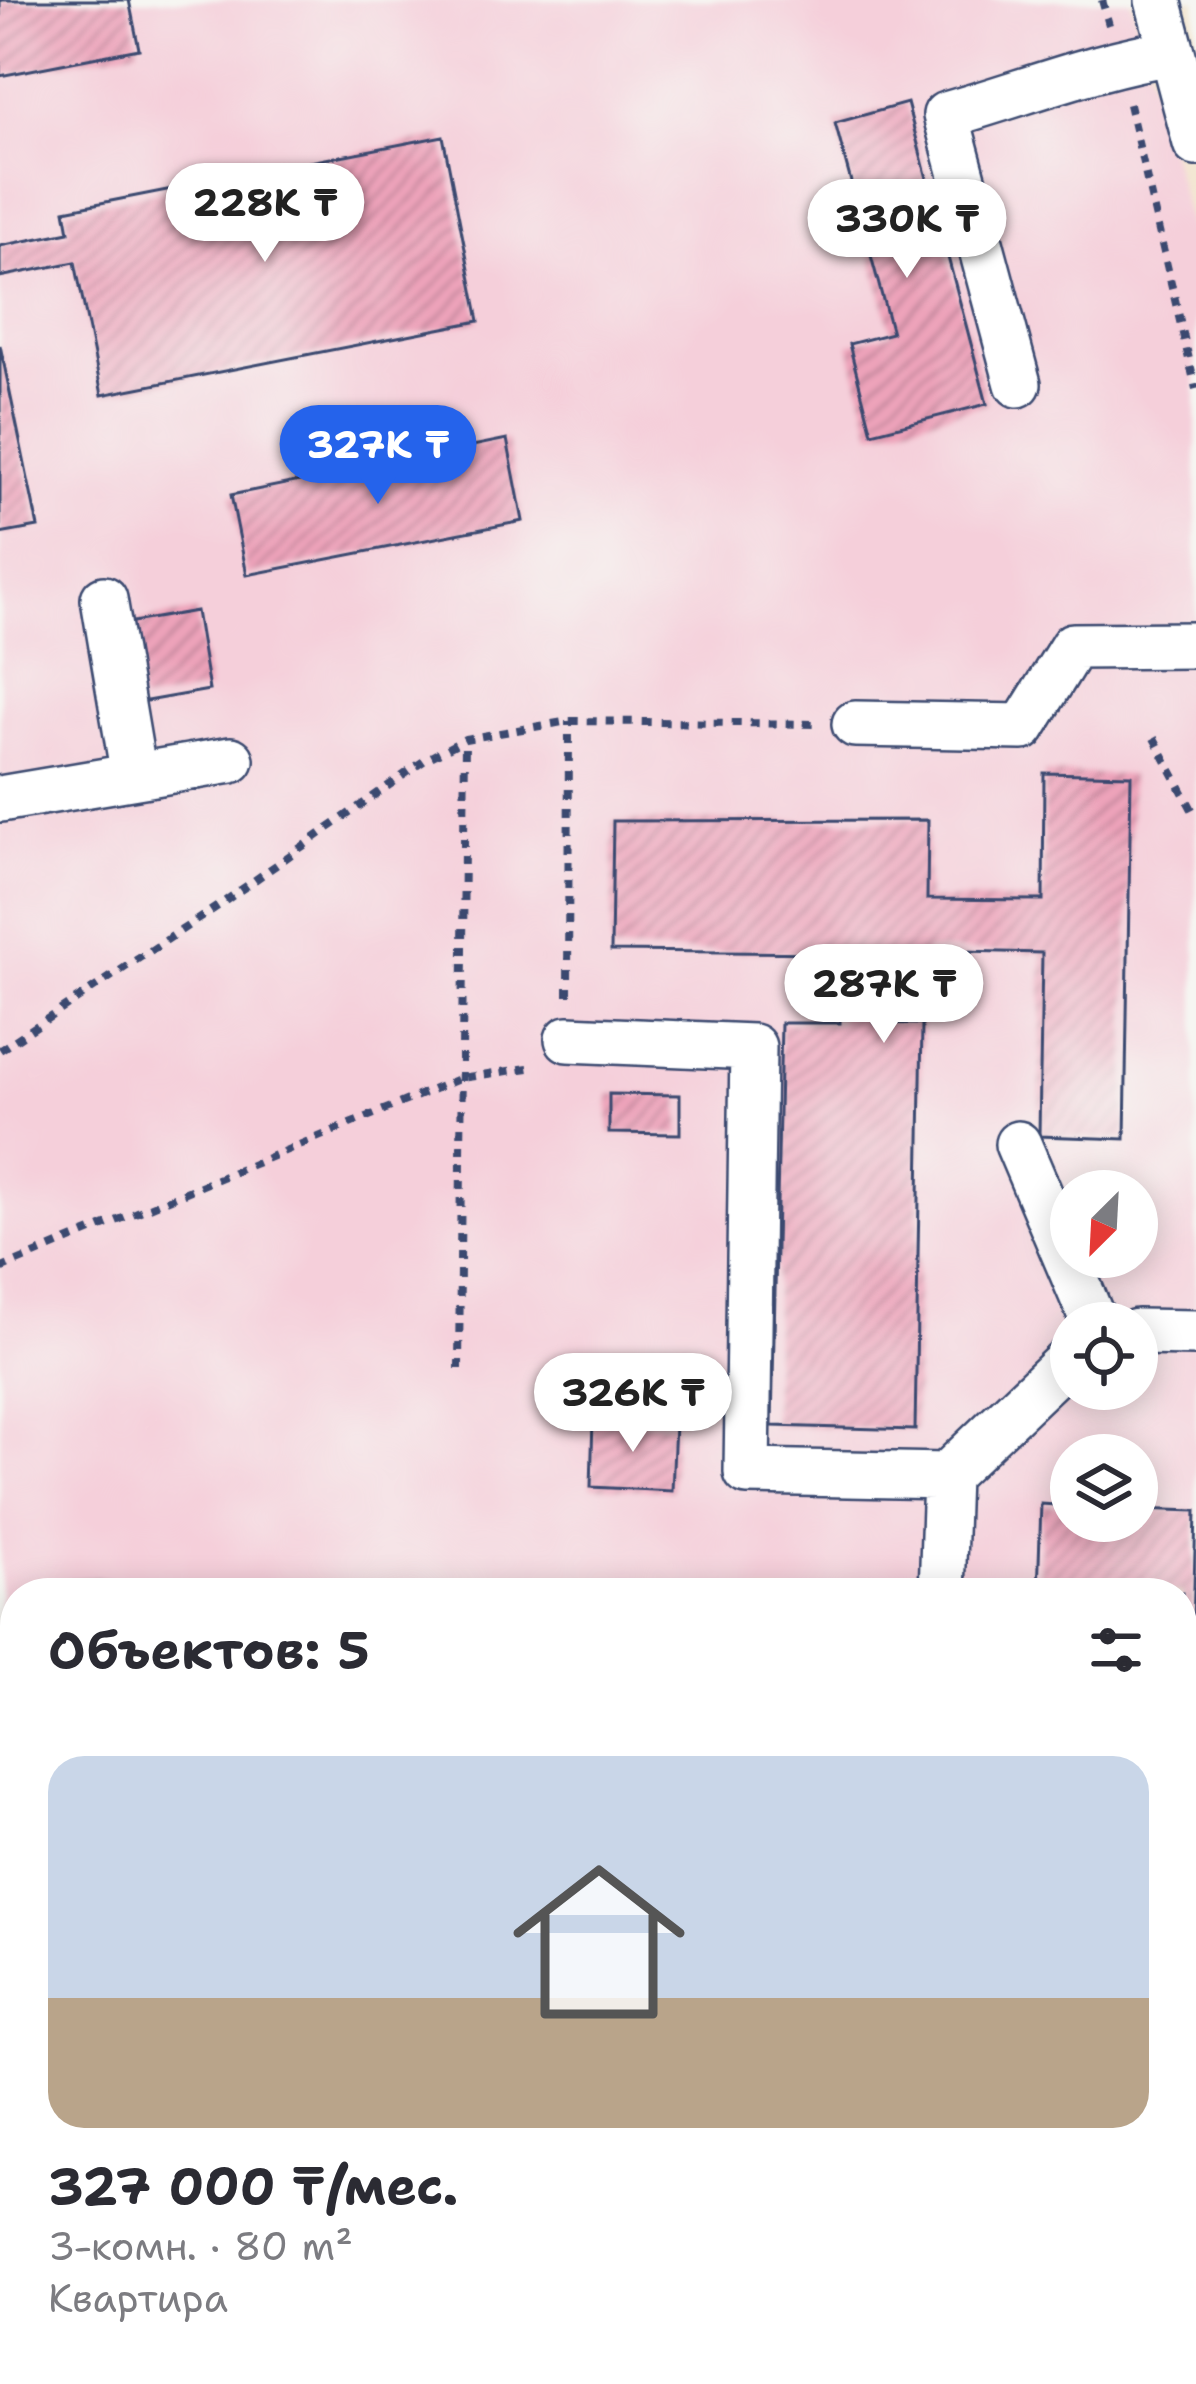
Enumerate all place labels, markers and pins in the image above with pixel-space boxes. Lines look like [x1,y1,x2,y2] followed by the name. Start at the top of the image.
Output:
[167,163,363,265] pin: 228K ₸
[809,179,1005,281] pin: 330K ₸
[280,405,476,507] pin: 327K ₸
[786,944,982,1046] pin: 287K ₸
[535,1353,731,1455] pin: 326K ₸

